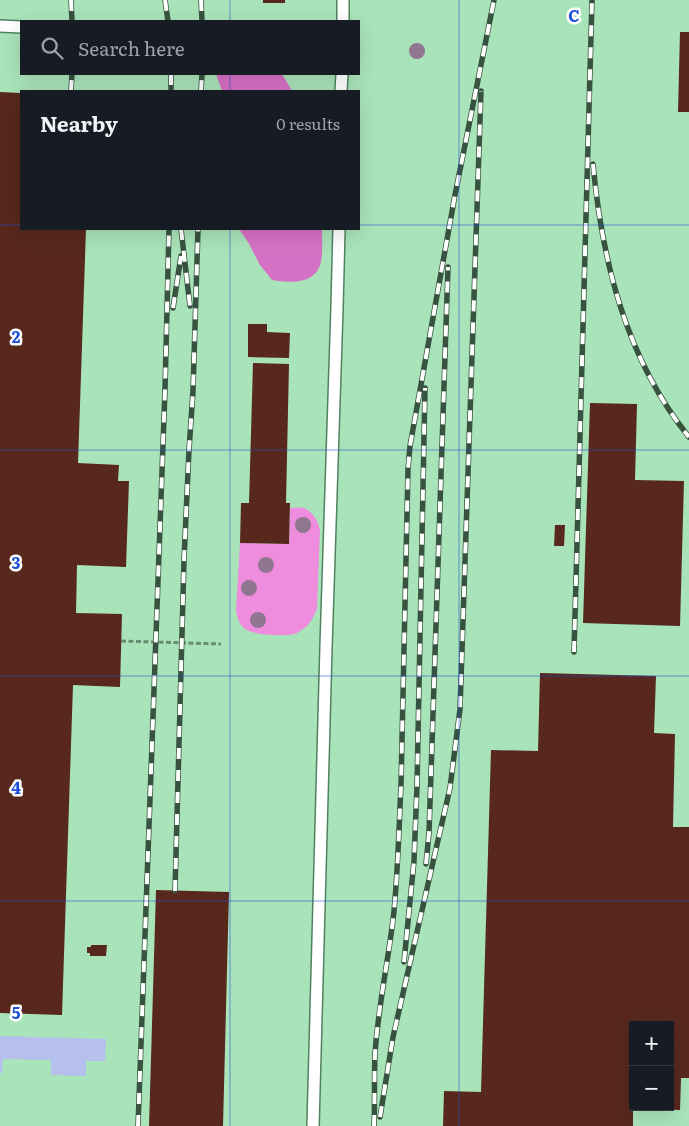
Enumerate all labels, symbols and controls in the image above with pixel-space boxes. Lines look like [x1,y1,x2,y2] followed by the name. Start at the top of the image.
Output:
[568,3,580,27] text: C
[20,20,360,75] search box
[38,34,66,62] icon: search
[78,34,185,62] text: Search here
[40,107,118,138] text: Nearby
[276,111,340,135] text: 0 results
[12,324,21,348] text: 2
[12,550,21,574] text: 3
[11,775,21,799] text: 4
[12,1000,21,1024] text: 5
[629,1021,674,1111] map controls
[629,1021,674,1066] button: +
[629,1066,674,1111] button: −

